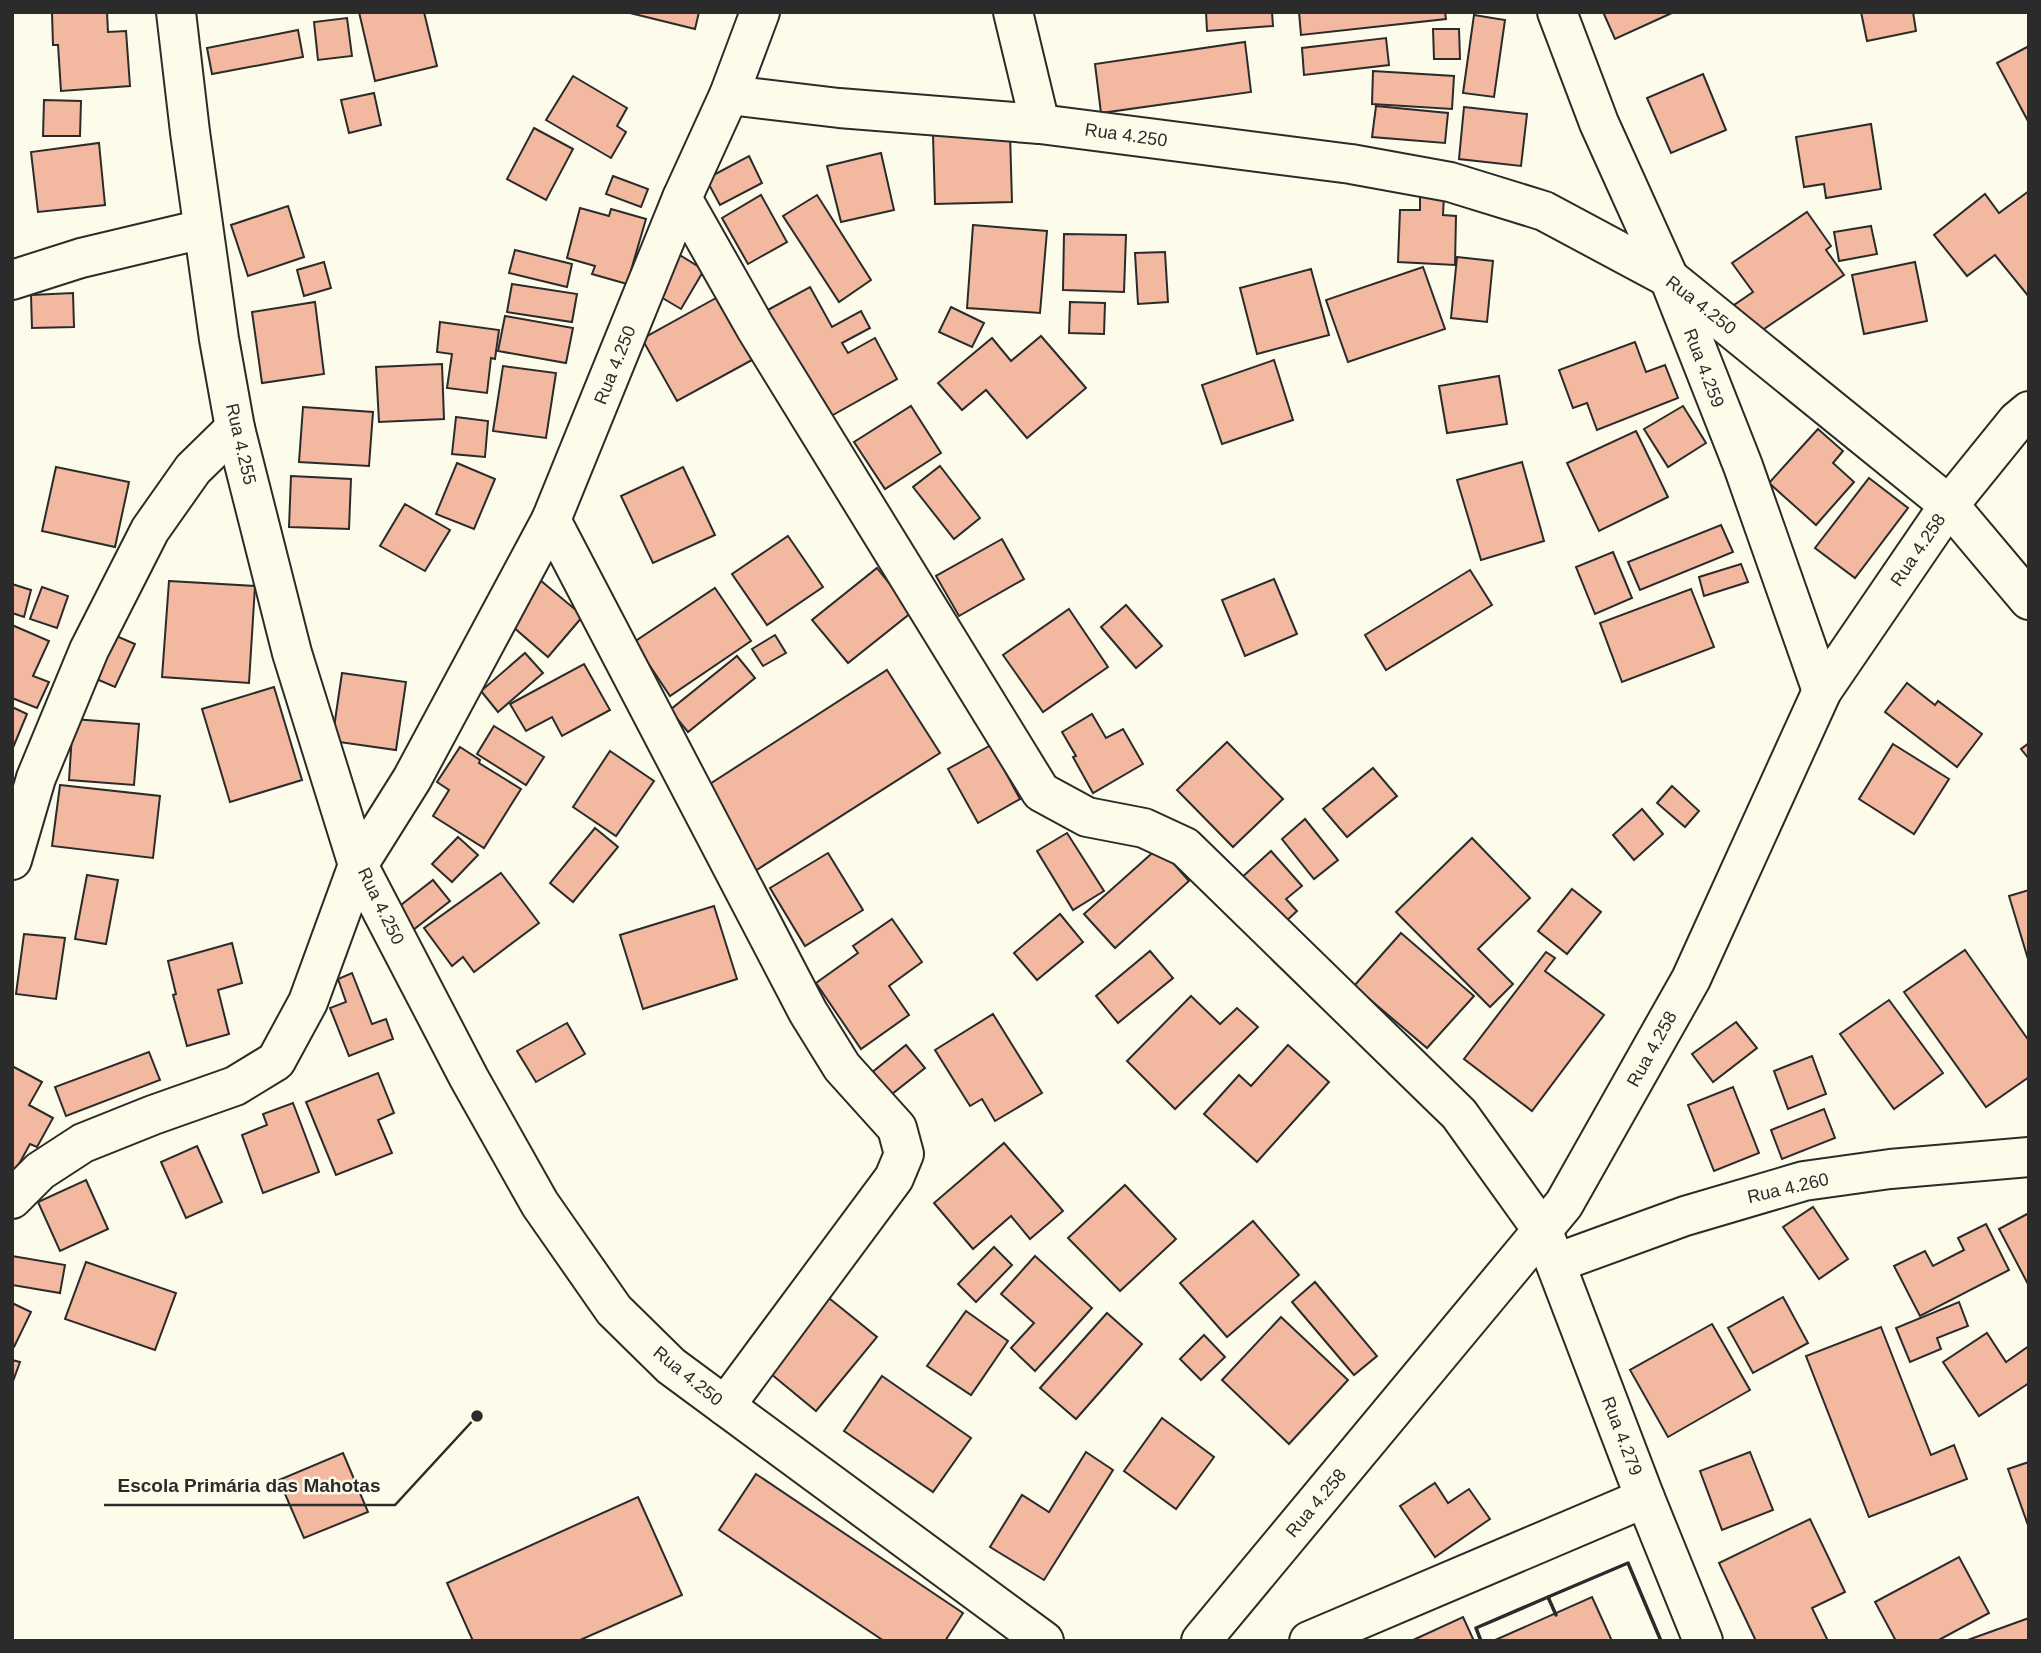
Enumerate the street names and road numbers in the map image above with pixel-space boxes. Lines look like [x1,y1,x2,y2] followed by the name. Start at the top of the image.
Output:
[1083,119,1169,151] street label: Rua 4.250
[1662,272,1740,338] street label: Rua 4.250
[590,323,640,407] street label: Rua 4.250
[1680,326,1728,410] street label: Rua 4.259
[222,401,260,487] street label: Rua 4.255
[1886,510,1950,590] street label: Rua 4.258
[354,864,408,948] street label: Rua 4.250
[1623,1008,1681,1090] street label: Rua 4.258
[1745,1169,1831,1207] street label: Rua 4.260
[649,1342,727,1410] street label: Rua 4.250
[1598,1394,1646,1478] street label: Rua 4.279
[1282,1465,1350,1541] street label: Rua 4.258

